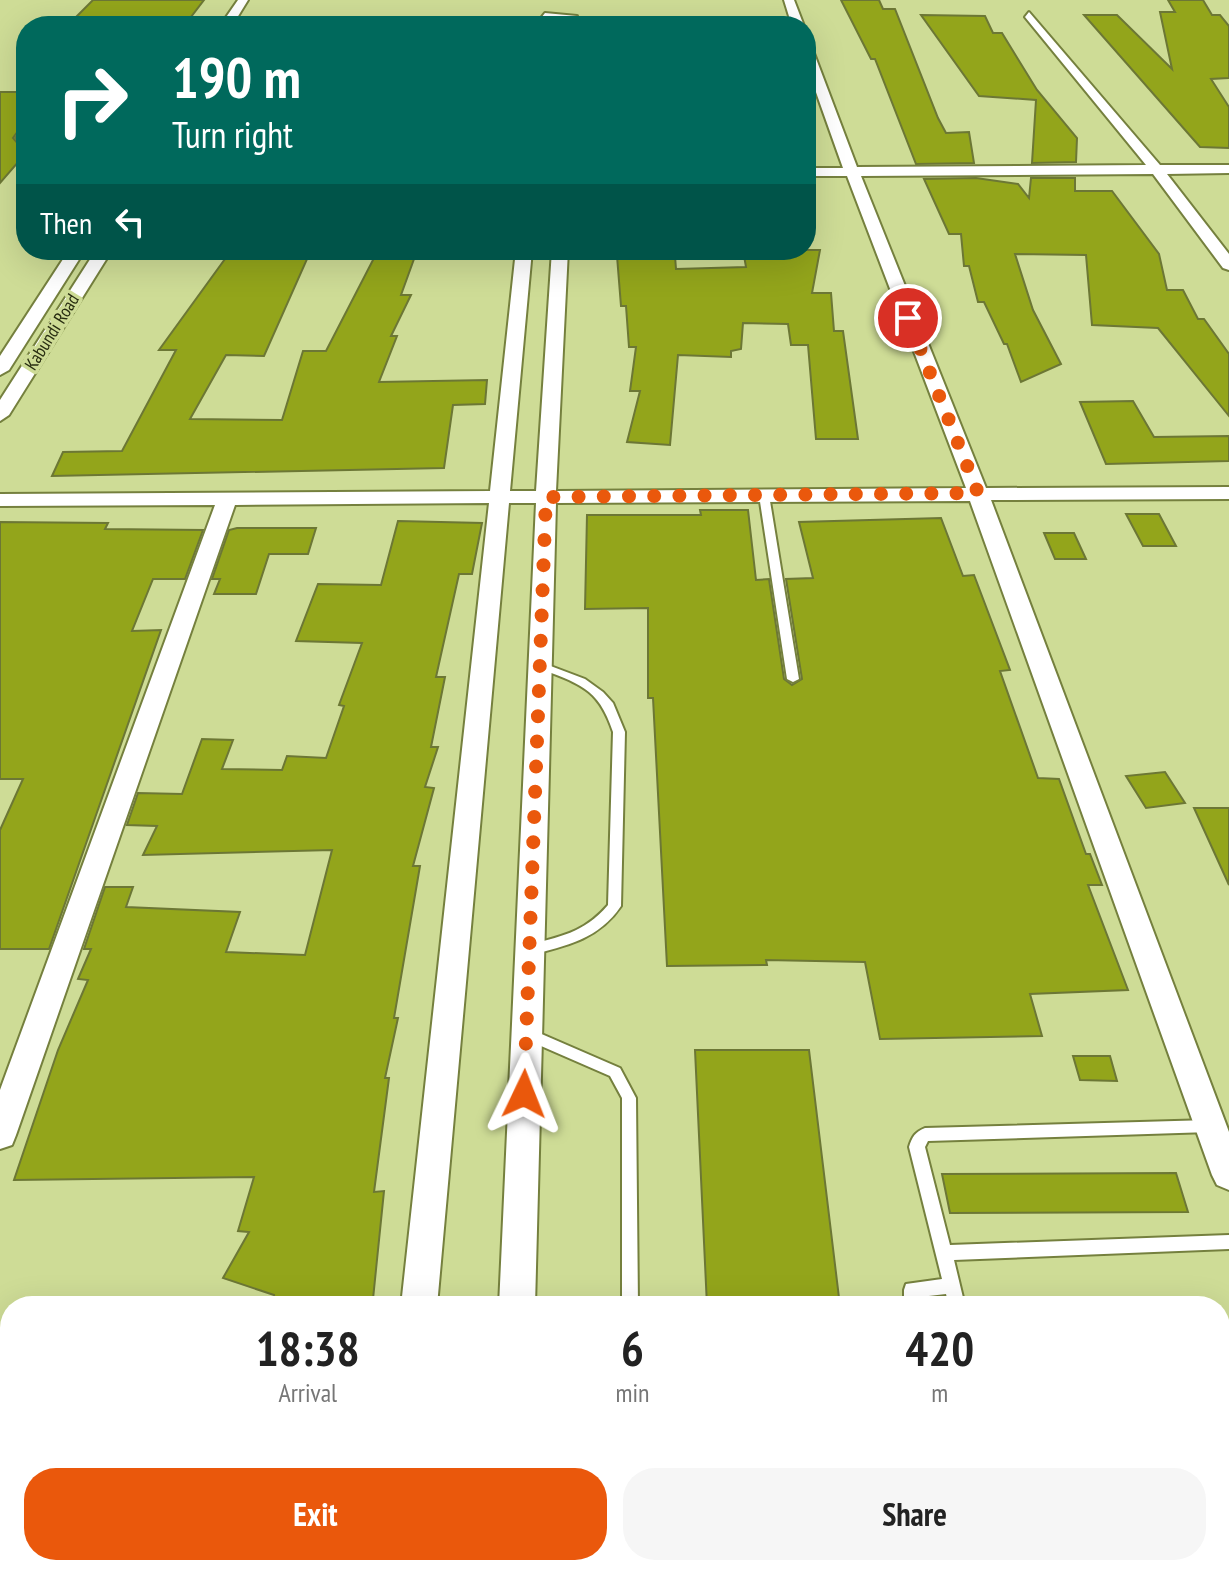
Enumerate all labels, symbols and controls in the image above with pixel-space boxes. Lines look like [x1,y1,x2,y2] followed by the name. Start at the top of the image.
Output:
[172,41,301,113] text: 190 m
[40,48,144,152] icon: right
[172,111,293,158] text: Turn right
[108,200,152,244] icon: left
[40,203,92,242] text: Then
[874,284,942,352] pin
[19,289,84,374] street label: Kabundi Road
[886,296,930,340] icon: arrive
[482,1052,566,1136] position arrow
[256,1317,360,1379] text: 18:38
[621,1317,644,1379] text: 6
[905,1317,974,1379] text: 420
[278,1376,337,1409] text: Arrival
[615,1376,649,1409] text: min
[931,1376,948,1409] text: m
[24,1468,607,1560] button: Exit
[623,1468,1206,1560] button: Share

